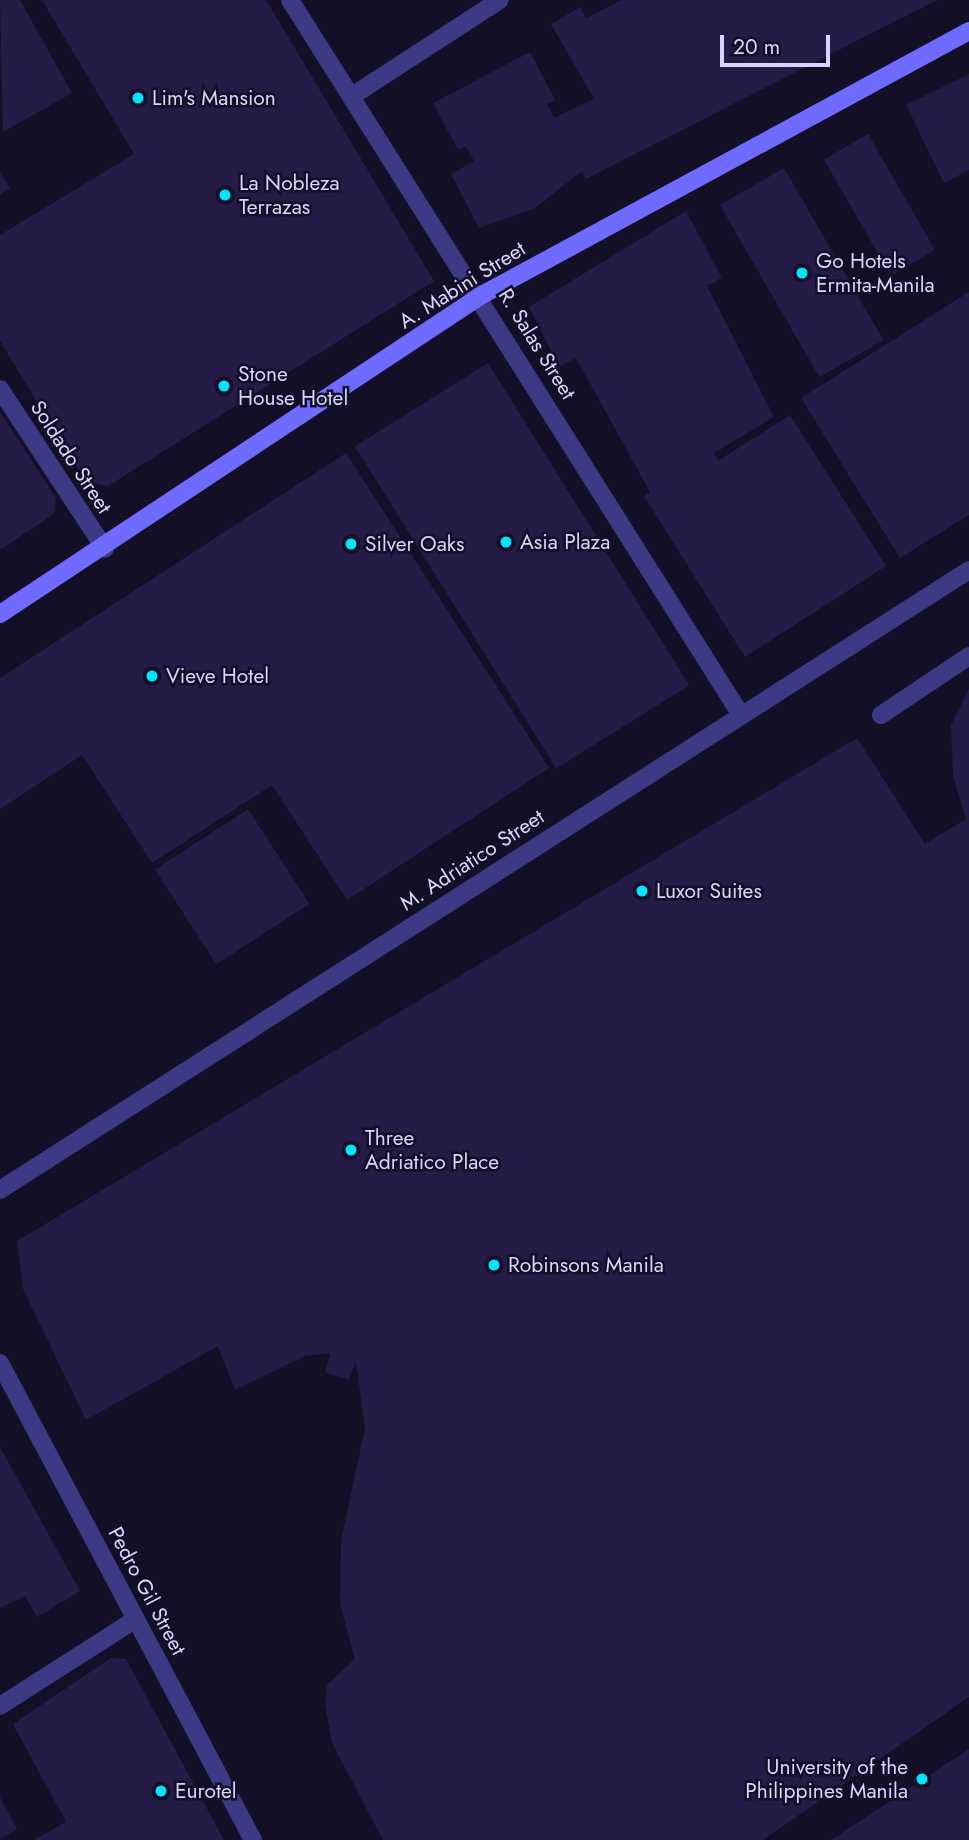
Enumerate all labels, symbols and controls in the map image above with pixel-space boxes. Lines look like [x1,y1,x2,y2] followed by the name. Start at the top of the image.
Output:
[724,21,834,65] scale bar
[733,32,780,62] text: 20 m
[152,85,276,111] place label: Lim's Mansion
[130,90,146,106] marker: Lim's Mansion
[239,170,340,220] place label: La Nobleza Terrazas
[217,187,233,203] marker: La Nobleza Terrazas
[394,236,530,334] street label: A. Mabini Street
[816,248,935,298] place label: Go Hotels Ermita-Manila
[794,265,810,281] marker: Go Hotels Ermita-Manila
[493,284,581,404] street label: R. Salas Street
[238,361,348,411] place label: Stone House Hotel
[216,378,232,394] marker: Stone House Hotel
[25,396,117,518] street label: Soldado Street
[520,529,610,555] place label: Asia Plaza
[365,531,464,557] place label: Silver Oaks
[498,534,514,550] marker: Asia Plaza
[343,536,359,552] marker: Silver Oaks
[166,663,269,689] place label: Vieve Hotel
[144,668,160,684] marker: Vieve Hotel
[395,804,549,916] street label: M. Adriatico Street
[656,878,762,904] place label: Luxor Suites
[634,883,650,899] marker: Luxor Suites
[365,1125,499,1175] place label: Three Adriatico Place
[343,1142,359,1158] marker: Three Adriatico Place
[508,1252,664,1278] place label: Robinsons Manila
[486,1257,502,1273] marker: Robinsons Manila
[103,1523,191,1659] street label: Pedro Gil Street
[745,1754,908,1804] place label: University of the Philippines Manila
[914,1771,930,1787] marker: University of the Philippines Manila
[175,1778,237,1804] place label: Eurotel
[153,1783,169,1799] marker: Eurotel

